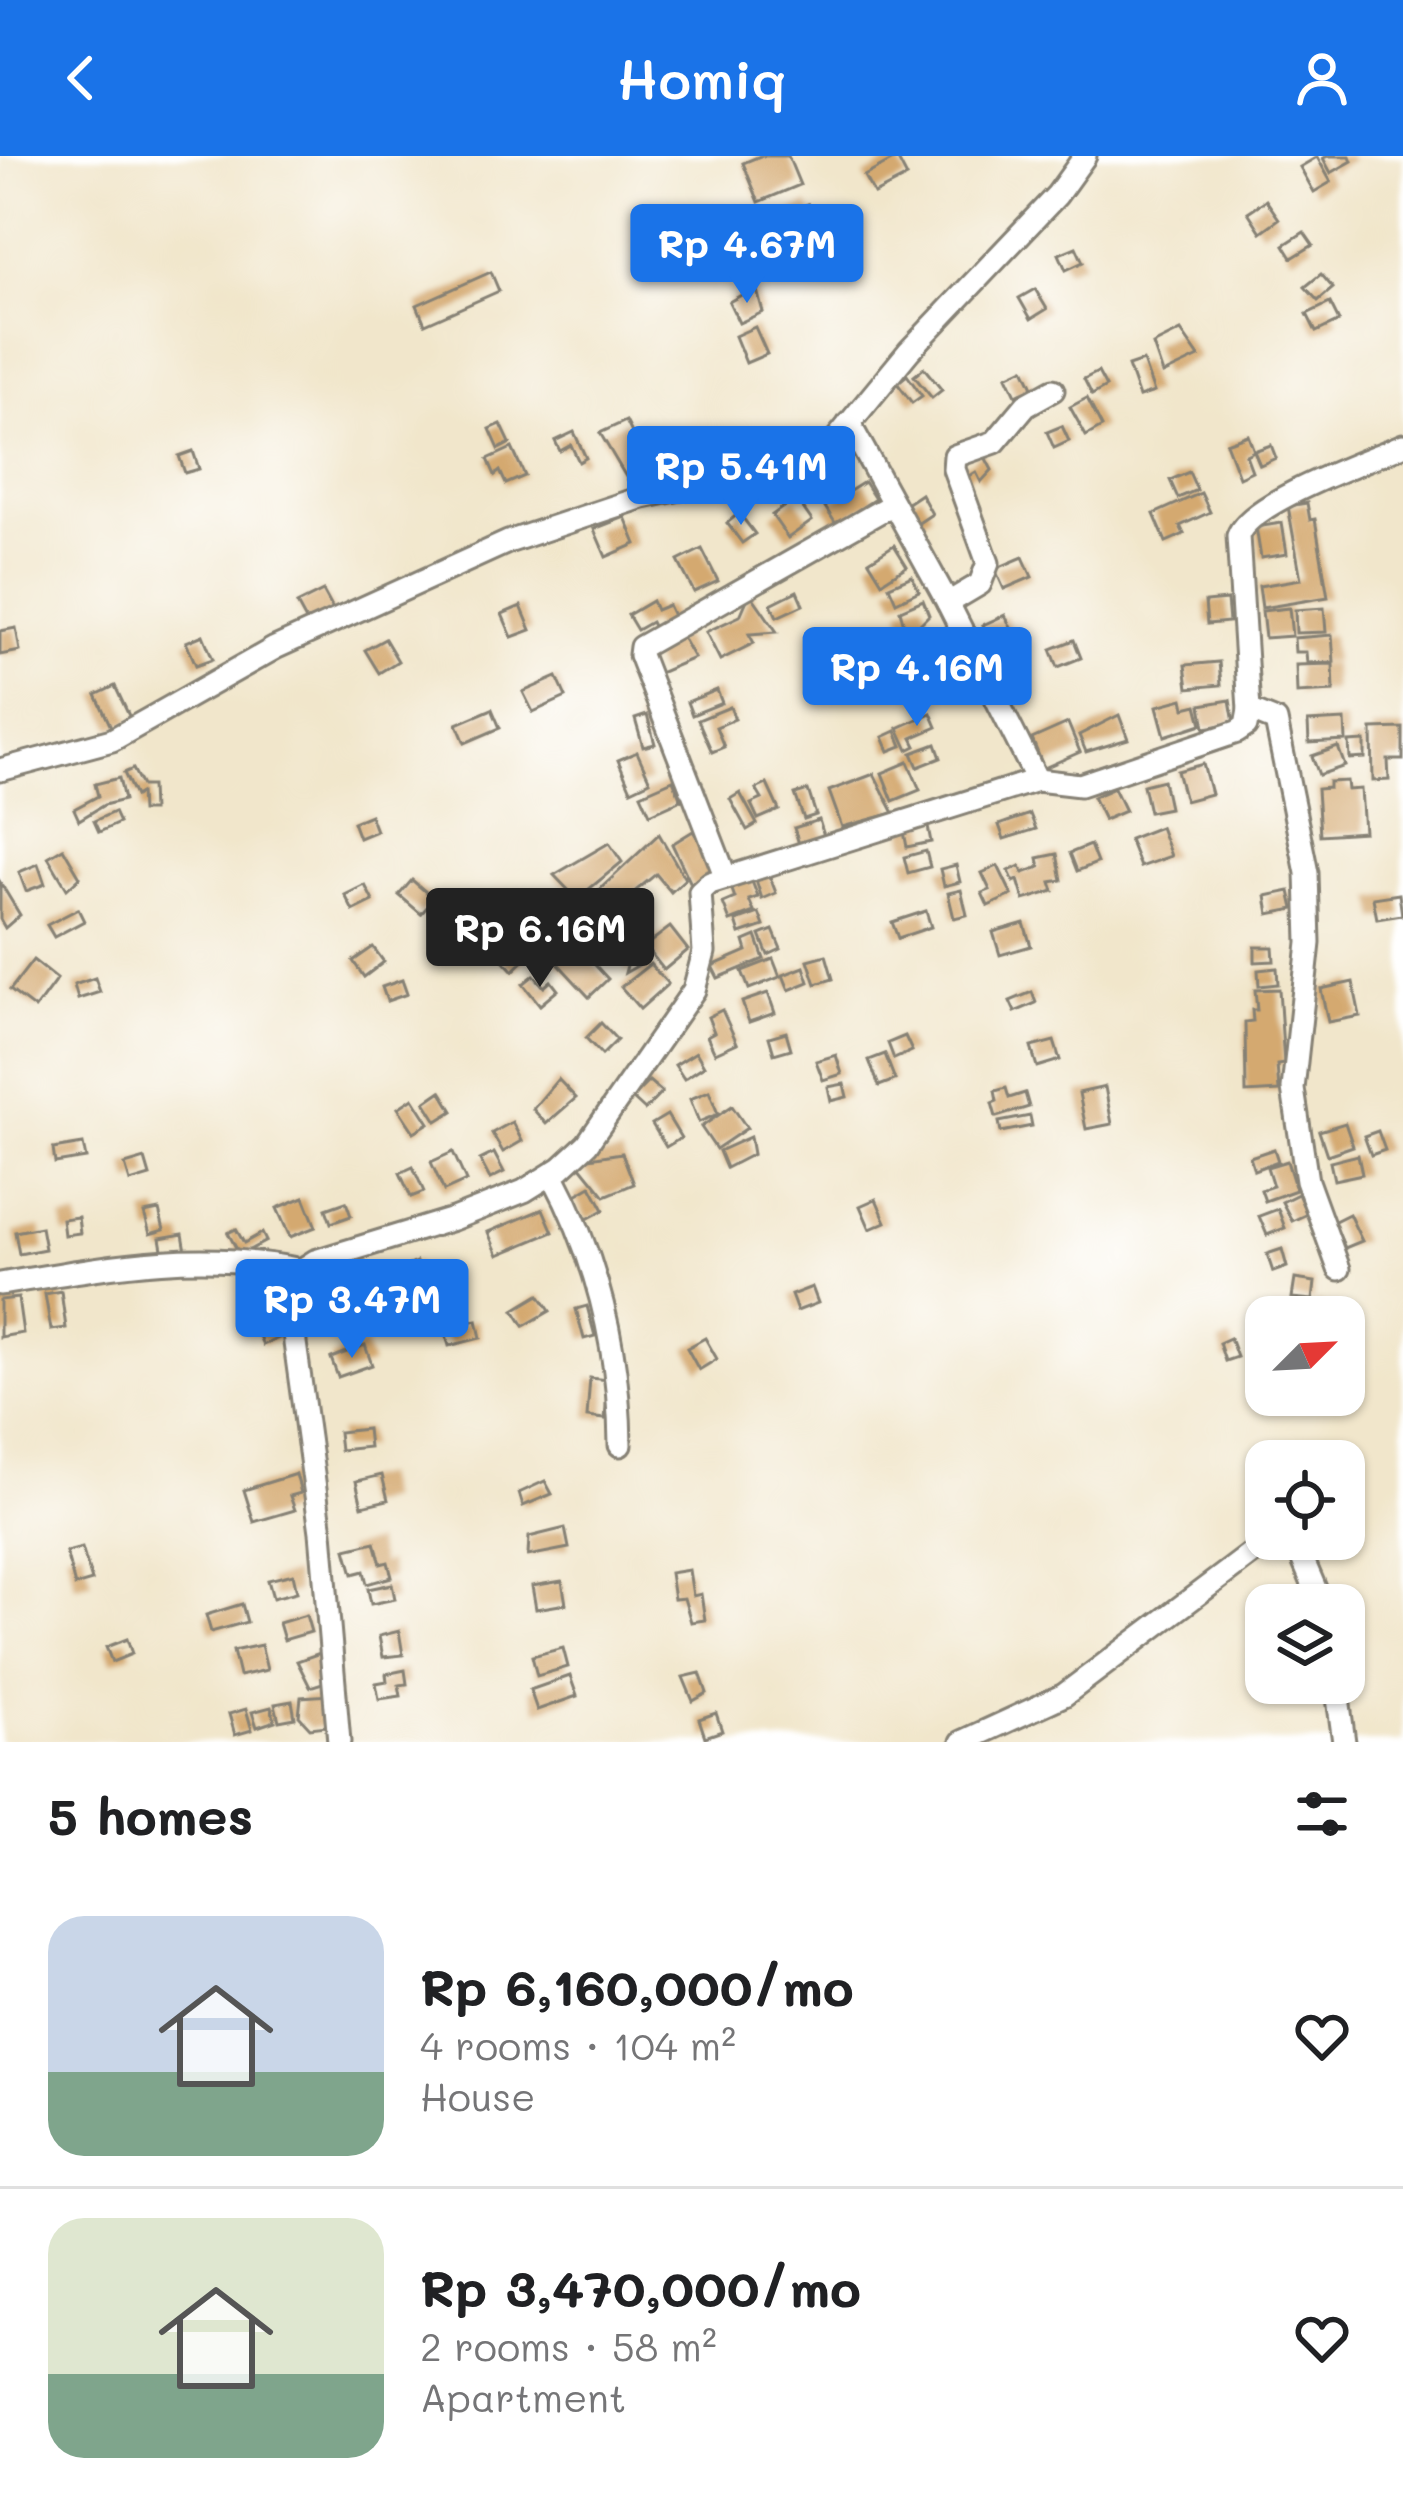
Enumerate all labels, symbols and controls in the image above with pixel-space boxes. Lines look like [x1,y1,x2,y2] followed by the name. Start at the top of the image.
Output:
[617,43,786,114] text: Homiq
[48,45,114,111] icon: back
[1289,45,1355,111] icon: person
[623,204,871,306] pin: Rp 4.67M
[657,217,837,268] text: Rp 4.67M
[617,426,865,528] pin: Rp 5.41M
[654,439,828,490] text: Rp 5.41M
[793,627,1041,729] pin: Rp 4.16M
[830,640,1004,691] text: Rp 4.16M
[416,888,664,990] pin: Rp 6.16M
[453,901,627,952] text: Rp 6.16M
[228,1259,476,1361] pin: Rp 3.47M
[262,1272,442,1323] text: Rp 3.47M
[1245,1296,1365,1416] north arrow
[1245,1296,1365,1704] map controls
[1245,1440,1365,1560] button: locate
[1245,1584,1365,1704] button: layers
[48,1781,253,1848] text: 5 homes
[1289,1781,1355,1847] icon: filters
[420,1952,854,2019] text: Rp 6,160,000/mo
[144,1964,288,2108] icon: home
[1289,2003,1355,2069] icon: heart
[420,2019,736,2070] text: 4 rooms · 104 m²
[420,2070,535,2121] text: House
[420,2253,861,2320] text: Rp 3,470,000/mo
[144,2266,288,2410] icon: home
[1289,2305,1355,2371] icon: heart
[420,2320,717,2371] text: 2 rooms · 58 m²
[420,2371,626,2422] text: Apartment

